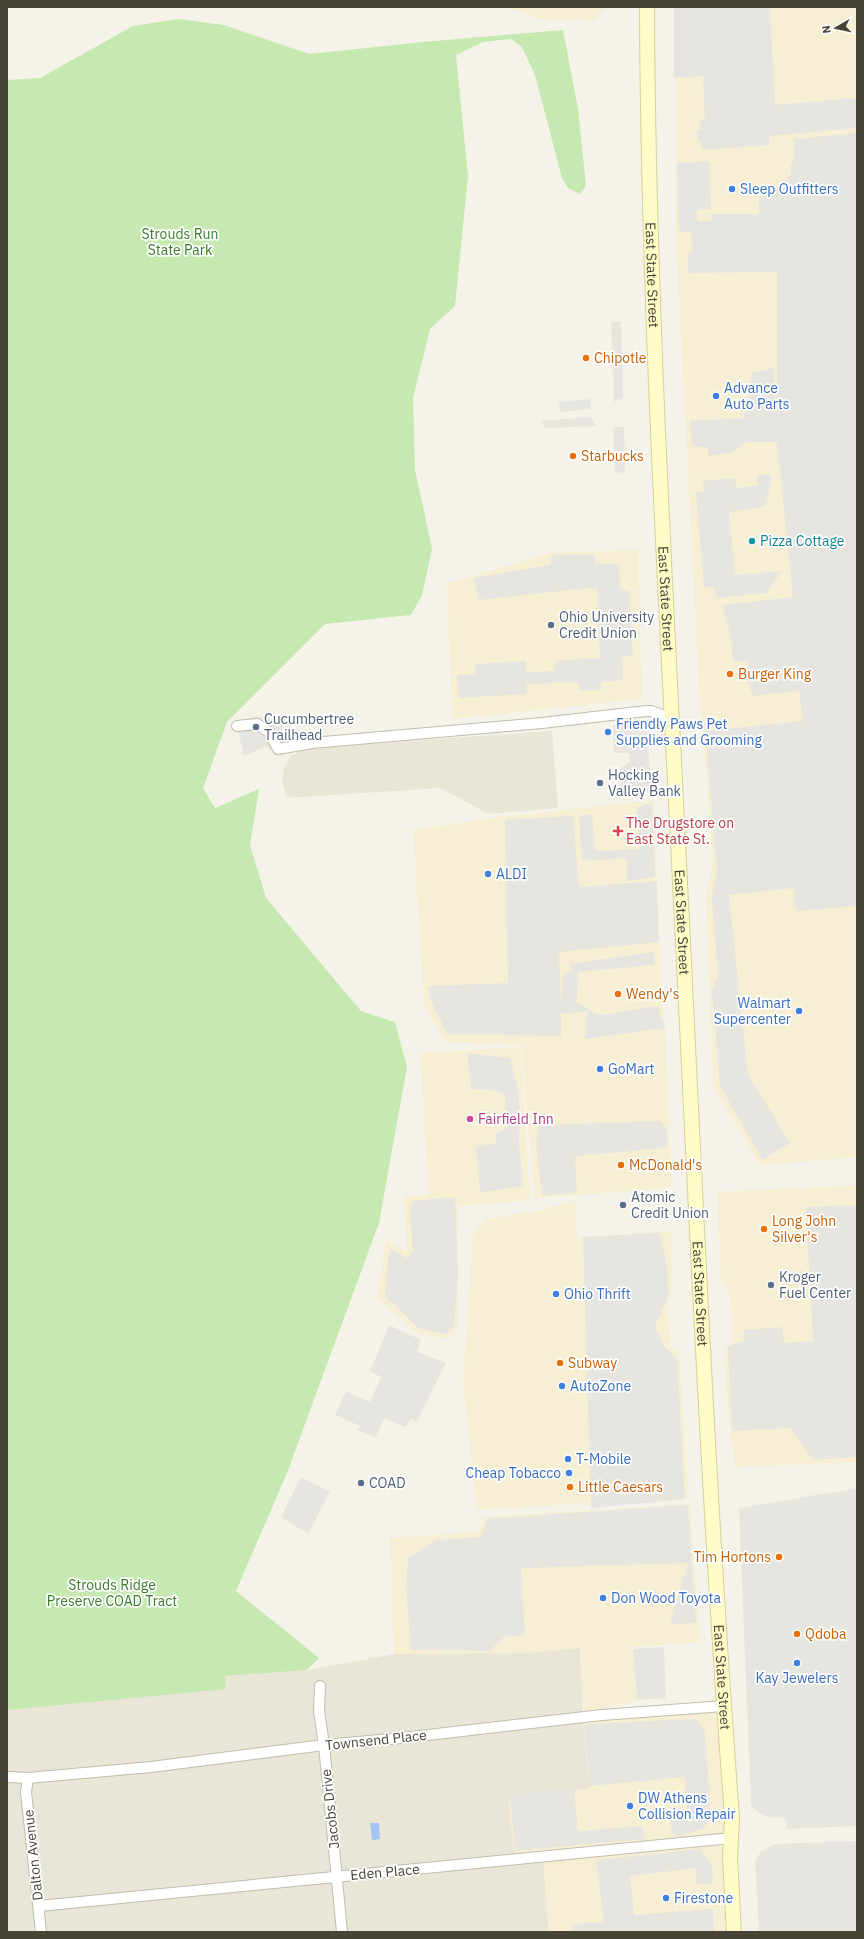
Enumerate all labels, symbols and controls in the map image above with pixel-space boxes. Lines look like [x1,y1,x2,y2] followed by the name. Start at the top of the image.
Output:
[816,8,856,48] north arrow
[819,25,834,35] text: N
[740,180,839,198] place label: Sleep Outfitters
[727,184,737,194] marker: Sleep Outfitters
[641,222,663,328] street label: East State Street
[141,225,219,259] park label: Strouds Run State Park
[594,349,647,367] place label: Chipotle
[581,353,591,363] marker: Chipotle
[724,379,790,413] place label: Advance Auto Parts
[711,391,721,401] marker: Advance Auto Parts
[581,447,644,465] place label: Starbucks
[568,451,578,461] marker: Starbucks
[760,532,845,550] place label: Pizza Cottage
[747,536,757,546] marker: Pizza Cottage
[654,546,677,652] street label: East State Street
[559,608,654,642] place label: Ohio University Credit Union
[546,620,556,630] marker: Ohio University Credit Union
[738,665,812,683] place label: Burger King
[725,669,735,679] marker: Burger King
[264,710,355,744] place label: Cucumbertree Trailhead
[616,715,762,749] place label: Friendly Paws Pet Supplies and Grooming
[251,722,261,732] marker: Cucumbertree Trailhead
[603,727,613,737] marker: Friendly Paws Pet Supplies and Grooming
[608,766,682,800] place label: Hocking Valley Bank
[595,778,605,788] marker: Hocking Valley Bank
[626,814,734,848] place label: The Drugstore on East State St.
[613,826,623,836] marker: The Drugstore on East State St.
[496,865,527,883] place label: ALDI
[483,869,493,879] marker: ALDI
[670,869,694,975] street label: East State Street
[626,985,680,1003] place label: Wendy's
[613,989,623,999] marker: Wendy's
[714,994,791,1028] place label: Walmart Supercenter
[794,1006,804,1016] marker: Walmart Supercenter
[608,1060,655,1078] place label: GoMart
[595,1064,605,1074] marker: GoMart
[478,1110,554,1128] place label: Fairfield Inn
[465,1114,475,1124] marker: Fairfield Inn
[629,1156,702,1174] place label: McDonald's
[616,1160,626,1170] marker: McDonald's
[631,1188,709,1222] place label: Atomic Credit Union
[618,1200,628,1210] marker: Atomic Credit Union
[772,1212,836,1246] place label: Long John Silver's
[759,1224,769,1234] marker: Long John Silver's
[689,1241,712,1347] street label: East State Street
[779,1268,851,1302] place label: Kroger Fuel Center
[766,1280,776,1290] marker: Kroger Fuel Center
[564,1285,631,1303] place label: Ohio Thrift
[551,1289,561,1299] marker: Ohio Thrift
[568,1354,617,1372] place label: Subway
[555,1358,565,1368] marker: Subway
[570,1377,631,1395] place label: AutoZone
[557,1381,567,1391] marker: AutoZone
[576,1450,632,1468] place label: T-Mobile
[563,1454,573,1464] marker: T-Mobile
[465,1464,561,1482] place label: Cheap Tobacco
[564,1468,574,1478] marker: Cheap Tobacco
[369,1474,406,1492] place label: COAD
[356,1478,366,1488] marker: COAD
[578,1478,663,1496] place label: Little Caesars
[565,1482,575,1492] marker: Little Caesars
[694,1548,771,1566] place label: Tim Hortons
[774,1552,784,1562] marker: Tim Hortons
[47,1576,177,1610] park label: Strouds Ridge Preserve COAD Tract
[611,1589,721,1607] place label: Don Wood Toyota
[598,1593,608,1603] marker: Don Wood Toyota
[710,1624,735,1730] street label: East State Street
[805,1625,847,1643] place label: Qdoba
[792,1629,802,1639] marker: Qdoba
[792,1658,802,1668] marker: Kay Jewelers
[756,1669,839,1687] place label: Kay Jewelers
[324,1726,428,1754] street label: Townsend Place
[317,1768,343,1850] street label: Jacobs Drive
[638,1789,736,1823] place label: DW Athens Collision Repair
[625,1801,635,1811] marker: DW Athens Collision Repair
[19,1808,47,1901] street label: Dalton Avenue
[350,1860,421,1884] street label: Eden Place
[674,1889,733,1907] place label: Firestone
[661,1893,671,1903] marker: Firestone

